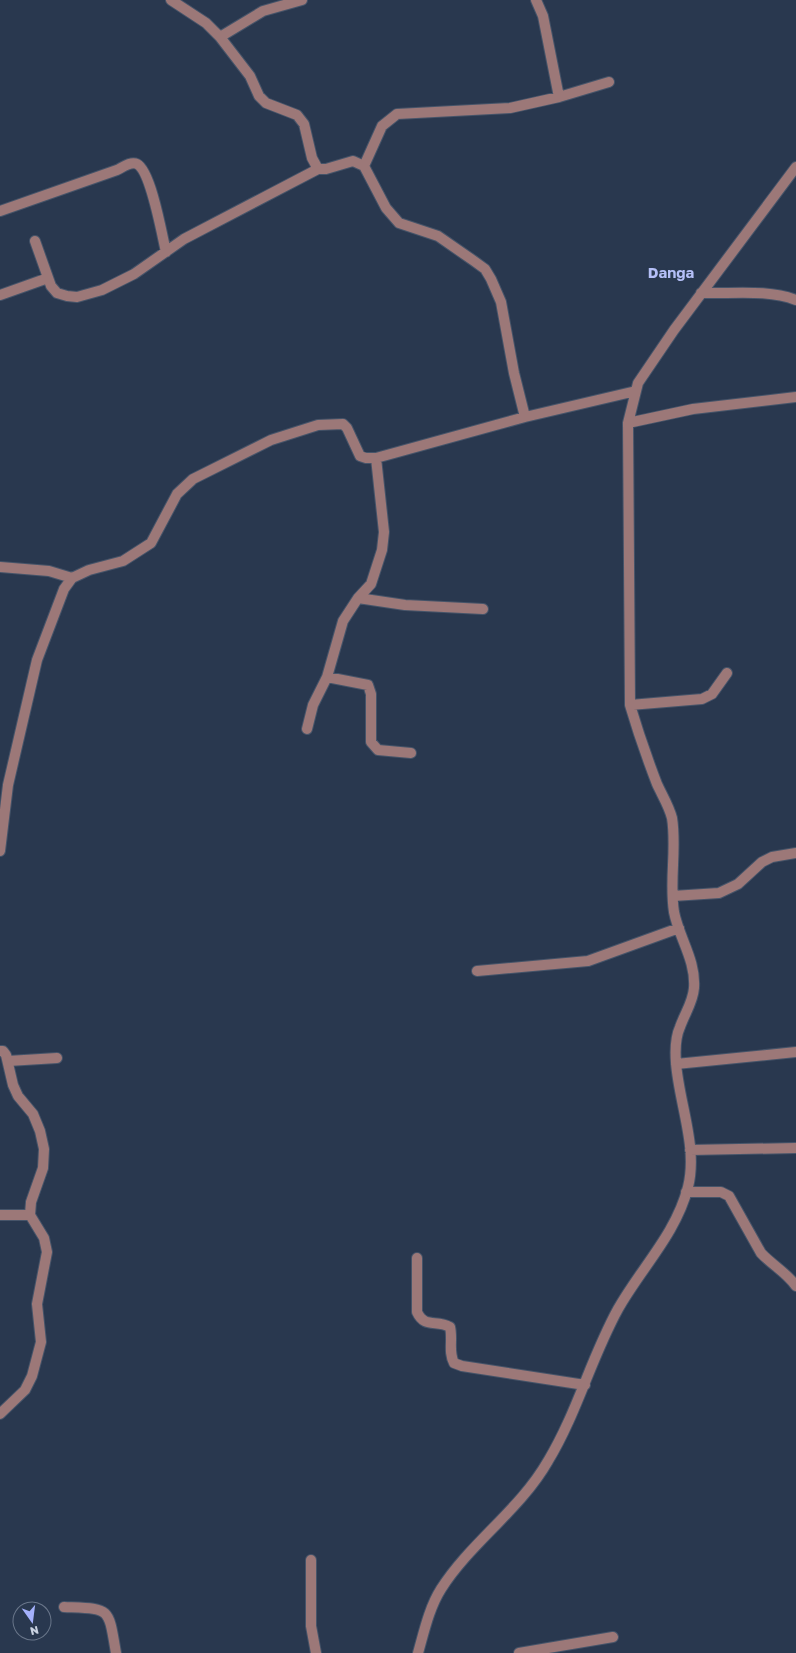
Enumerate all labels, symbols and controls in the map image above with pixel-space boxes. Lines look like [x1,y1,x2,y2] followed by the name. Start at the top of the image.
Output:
[648,263,695,281] district label: Danga
[12,1601,52,1641] north arrow
[29,1624,40,1639] text: N

